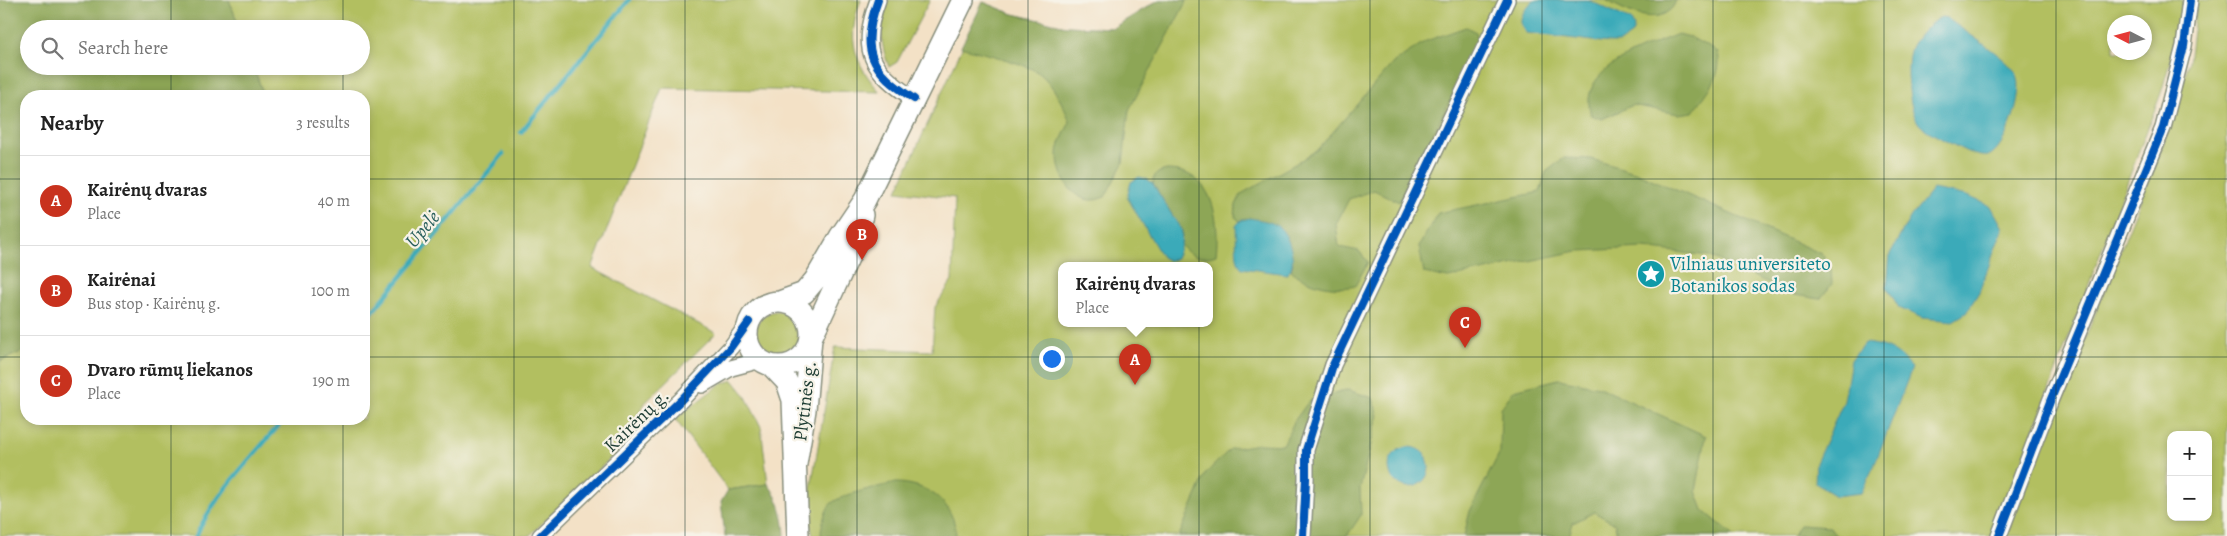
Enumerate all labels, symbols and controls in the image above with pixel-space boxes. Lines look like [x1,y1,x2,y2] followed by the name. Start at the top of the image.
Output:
[2107,15,2152,60] north arrow
[20,20,370,75] search box
[38,34,66,62] icon: search
[78,35,168,61] text: Search here
[40,109,103,137] text: Nearby
[296,112,350,134] text: 3 results
[87,177,207,203] text: Kairėnų dvaras
[51,190,61,212] text: A
[318,190,350,212] text: 40 m
[87,203,121,225] text: Place
[399,205,446,254] water label: Upelė
[846,219,878,260] pin: B
[1669,251,1831,299] place label: Vilniaus universiteto Botanikos sodas
[1636,259,1666,289] place icon: Vilniaus universiteto Botanikos sodas
[1058,262,1213,327] popup
[87,267,156,293] text: Kairėnai
[1075,271,1196,297] text: Kairėnų dvaras
[51,280,61,302] text: B
[311,280,350,302] text: 100 m
[87,293,221,315] text: Bus stop · Kairėnų g.
[1075,297,1109,319] text: Place
[1449,307,1481,348] pin: C
[1119,344,1151,385] pin: A
[1039,346,1065,372] your location
[87,357,253,383] text: Dvaro rūmų liekanos
[787,359,823,443] street label: Plytinės g.
[51,370,61,392] text: C
[312,370,350,392] text: 190 m
[87,383,121,405] text: Place
[598,383,675,458] street label: Kairėnų g.
[2167,431,2212,521] map controls
[2167,431,2212,476] button: +
[2167,476,2212,521] button: −

